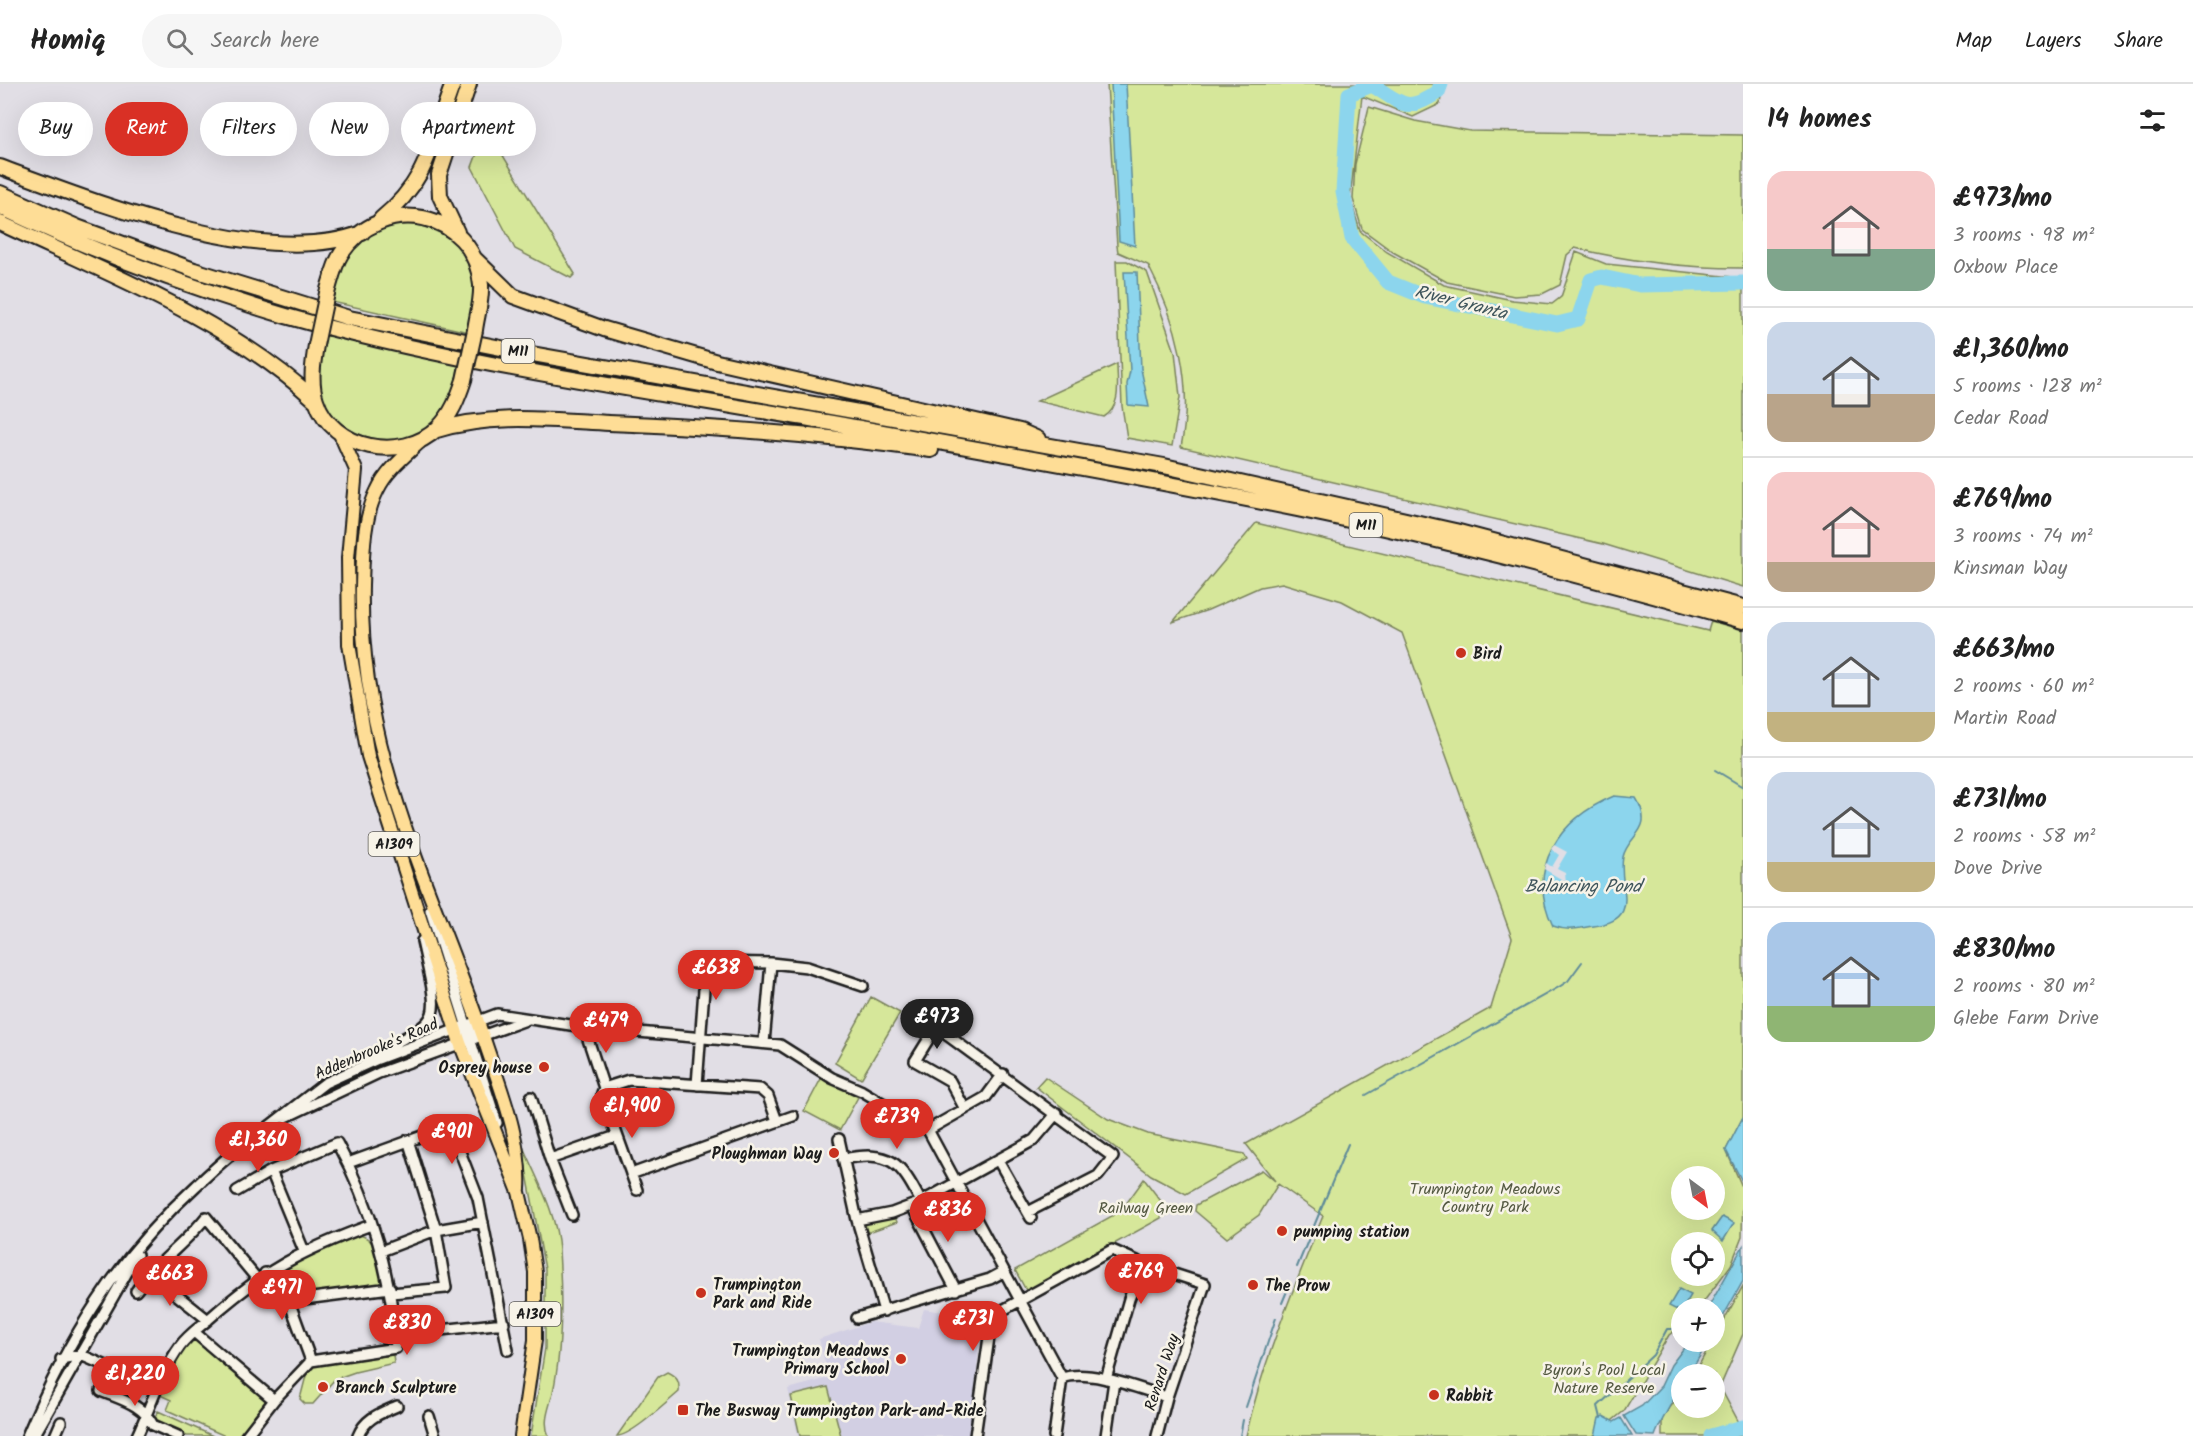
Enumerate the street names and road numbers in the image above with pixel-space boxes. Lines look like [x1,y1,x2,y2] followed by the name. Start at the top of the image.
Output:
[502,339,534,363] road number: M11
[1350,513,1382,537] road number: M11
[368,832,420,856] road number: A1309
[311,1012,443,1087] street label: Addenbrooke's Road
[510,1302,560,1326] road number: A1309
[1138,1330,1187,1414] street label: Renard Way

